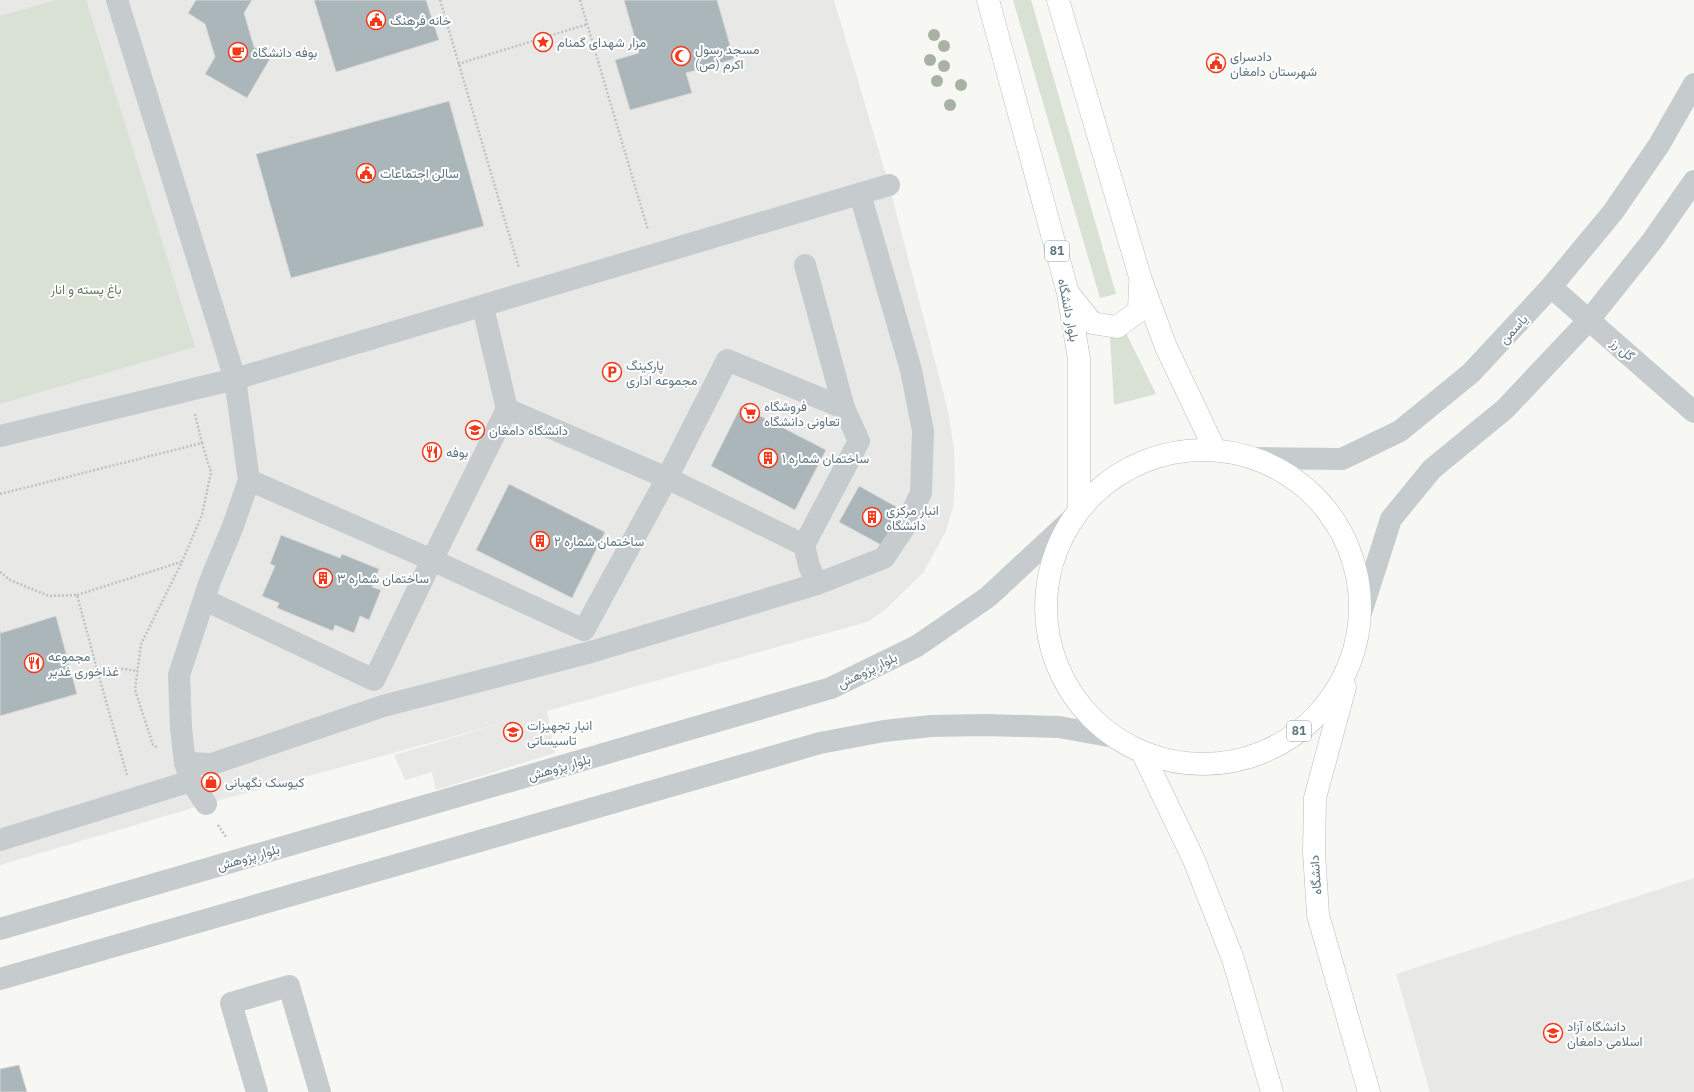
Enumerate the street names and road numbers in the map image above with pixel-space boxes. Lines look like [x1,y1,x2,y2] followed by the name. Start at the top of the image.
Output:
[1045,241,1069,261] road number: 81
[1054,277,1083,343] street label: بلوار دانشگاه
[1495,311,1531,348] street label: یاسمن
[1606,334,1638,365] street label: گل رز
[835,649,901,693] street label: بلوار پژوهش
[1287,721,1311,741] road number: 81
[526,750,593,786] street label: بلوار پژوهش
[215,840,282,876] street label: بلوار پژوهش
[1306,854,1325,896] street label: دانشگاه

